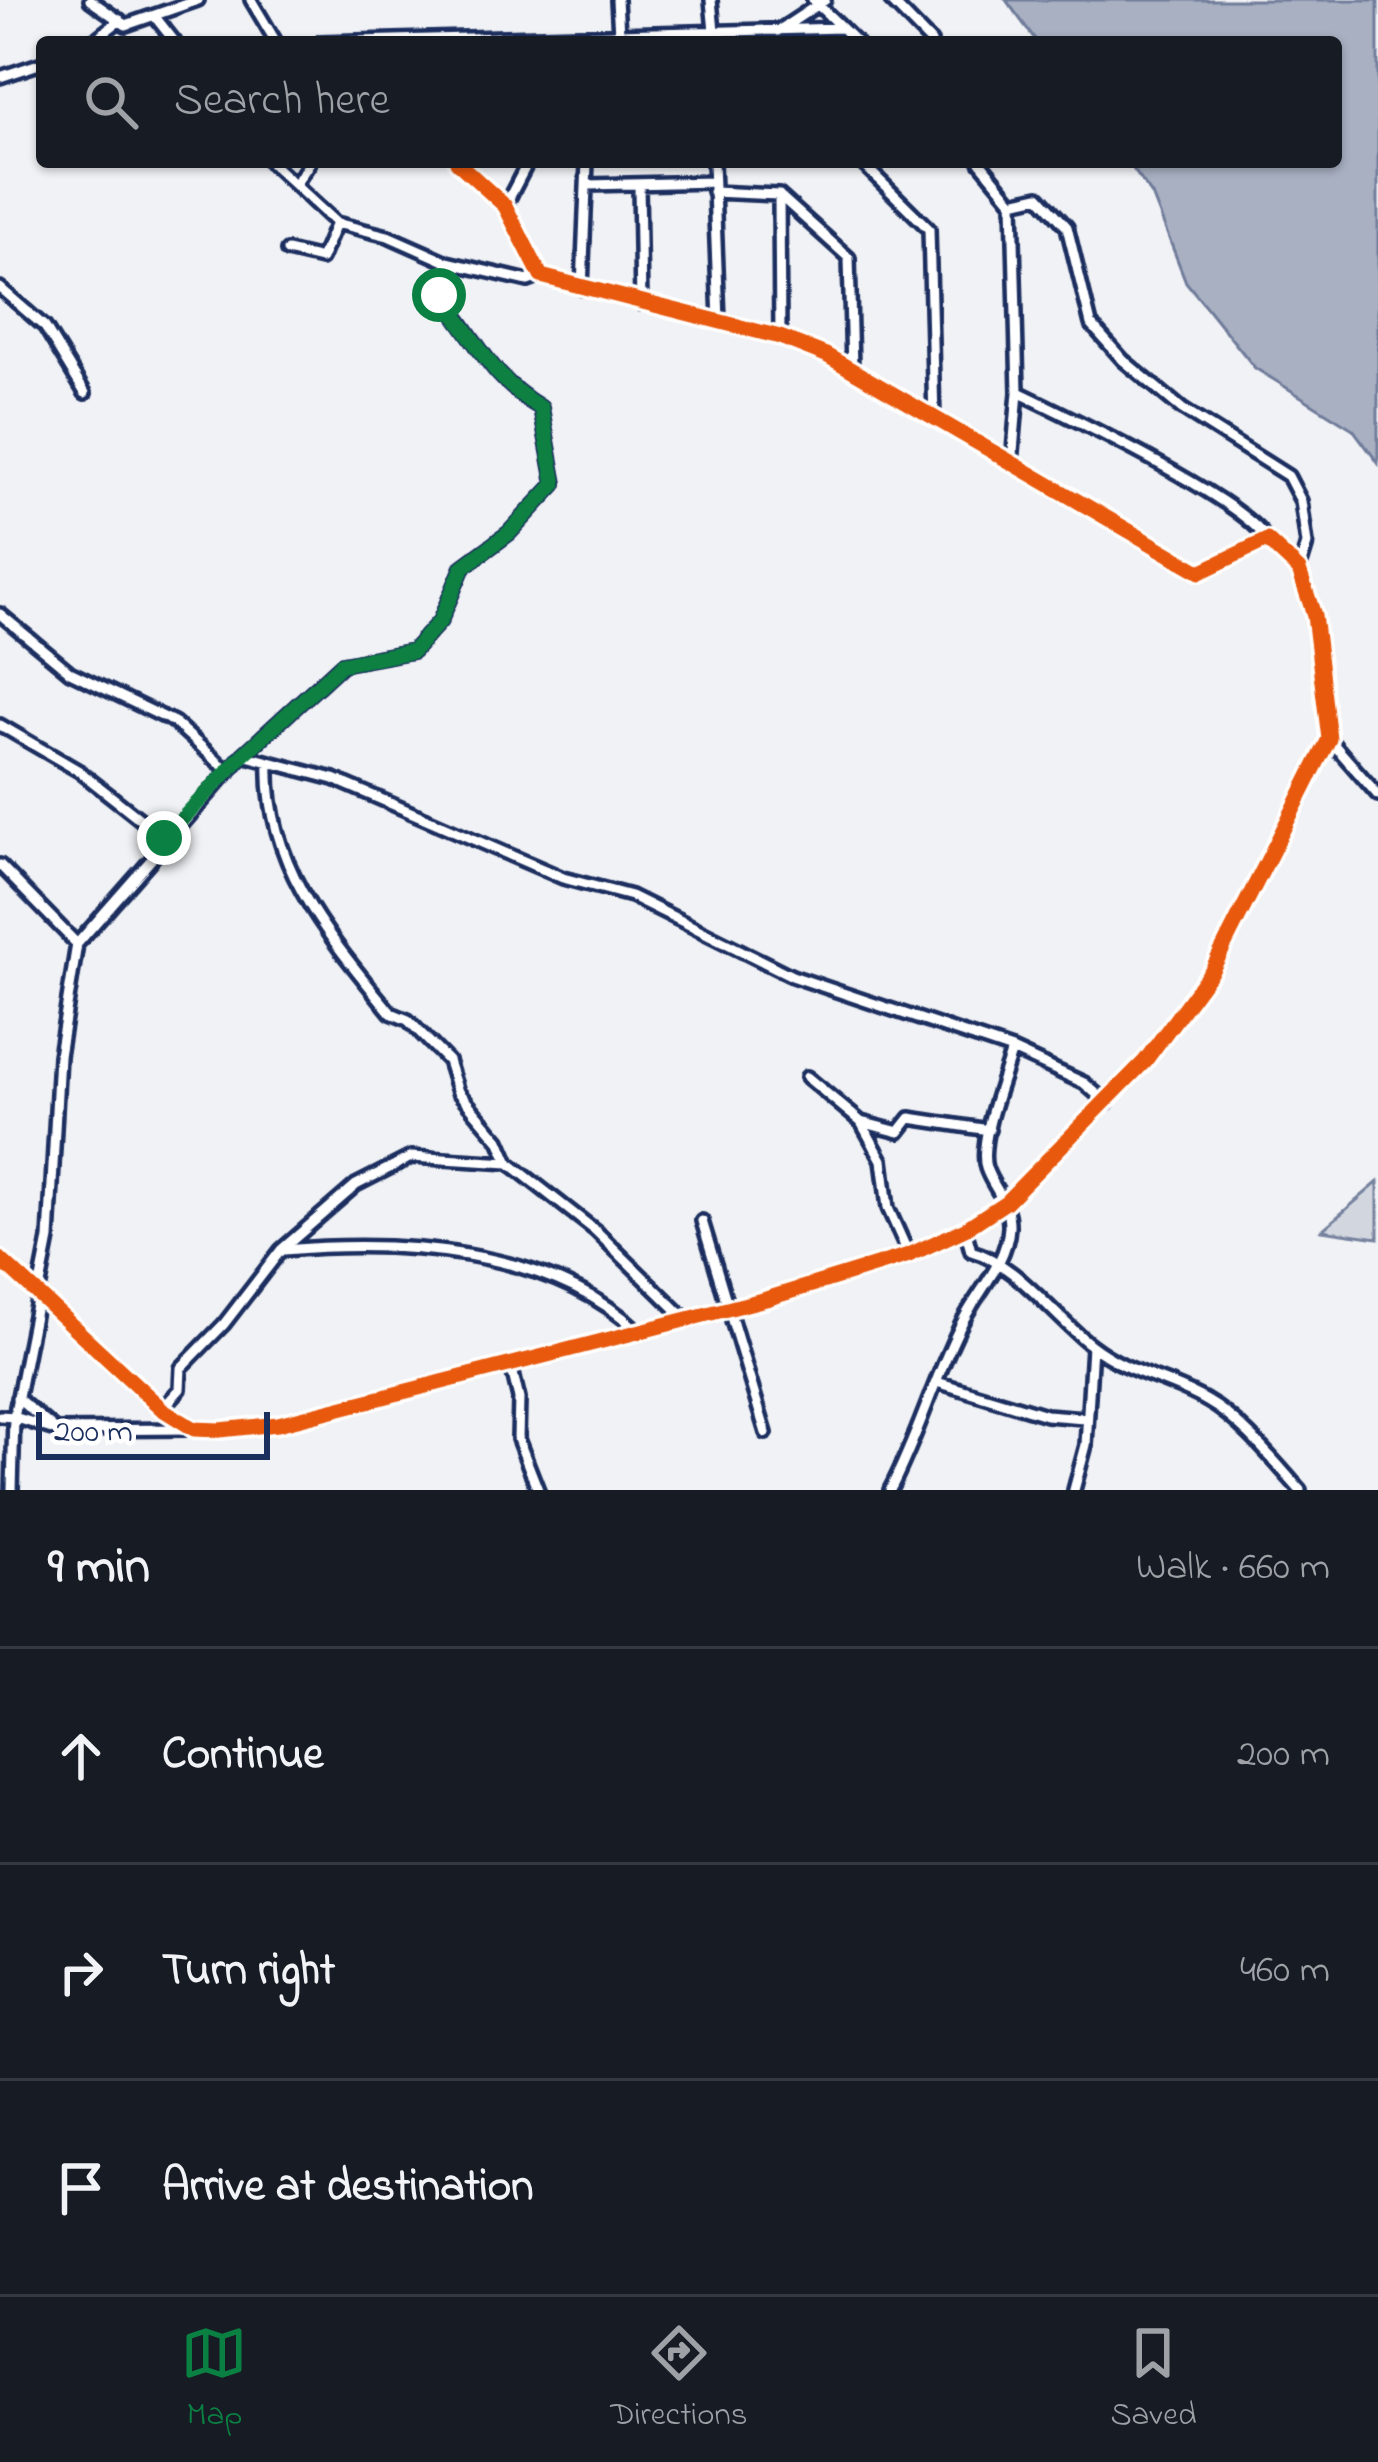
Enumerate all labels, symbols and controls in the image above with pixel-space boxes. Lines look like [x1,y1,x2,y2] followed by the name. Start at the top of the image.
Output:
[36,36,1342,168] search box
[78,69,144,135] icon: search
[174,69,390,135] text: Search here
[412,268,466,322] route start
[137,811,191,865] route end
[36,1406,270,1459] scale bar
[54,1409,133,1457] text: 200 m
[48,1531,150,1606] text: 9 min
[1136,1540,1330,1597] text: Walk · 660 m
[48,1723,114,1789] icon: ahead
[162,1723,323,1789] text: Continue
[1237,1727,1330,1784] text: 200 m
[48,1939,114,2005] icon: right
[162,1939,335,2005] text: Turn right
[1240,1943,1330,2000] text: 460 m
[48,2155,114,2221] icon: arrive
[162,2155,533,2221] text: Arrive at destination
[181,2320,247,2440] tab: Map
[610,2320,748,2440] tab: Directions
[1110,2320,1197,2440] tab: Saved

